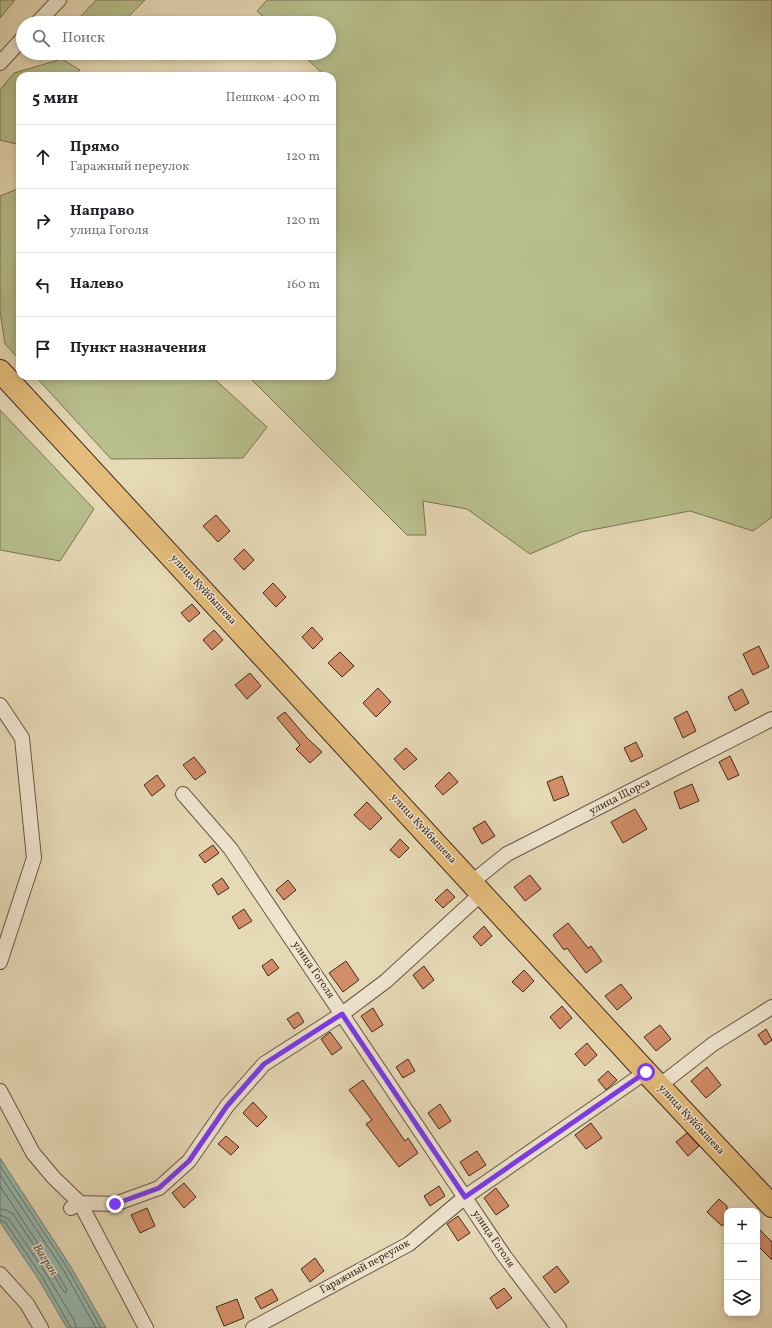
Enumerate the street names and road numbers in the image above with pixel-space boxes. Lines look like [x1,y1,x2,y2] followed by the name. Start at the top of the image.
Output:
[166,552,240,629] street label: улица Куйбышева
[587,775,654,819] street label: улица Щорса
[386,791,460,868] street label: улица Куйбышева
[288,938,338,1002] street label: улица Гоголя
[654,1082,728,1159] street label: улица Куйбышева
[468,1207,518,1271] street label: улица Гоголя
[317,1236,413,1298] street label: Гаражный переулок

